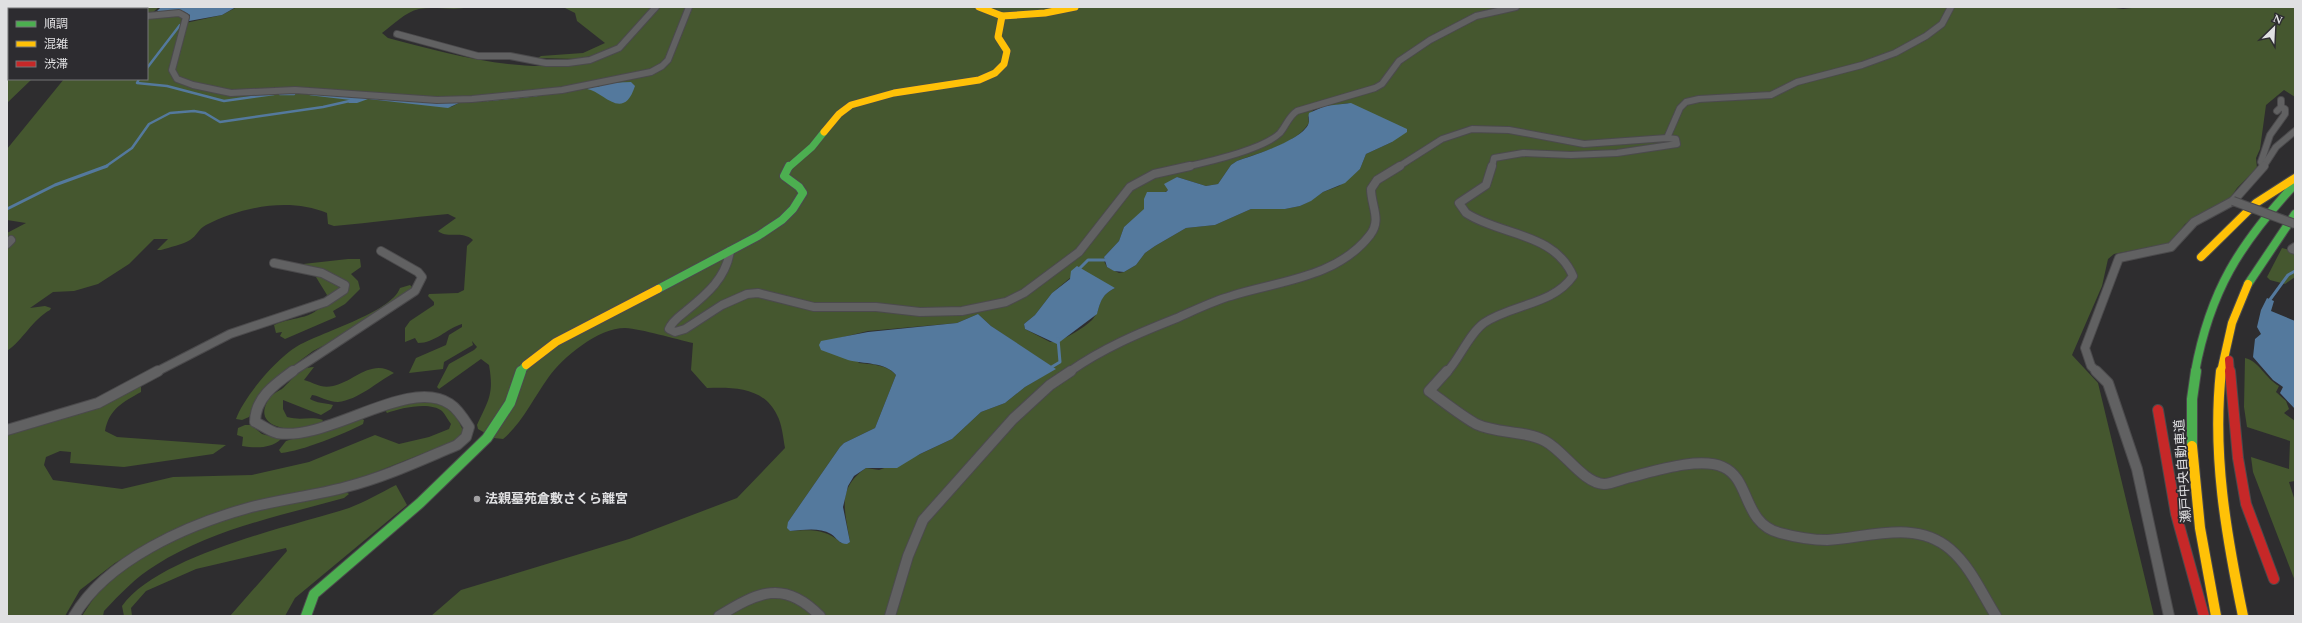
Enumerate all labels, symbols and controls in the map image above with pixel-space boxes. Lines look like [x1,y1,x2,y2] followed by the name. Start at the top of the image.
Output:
[8,8,148,80] legend
[2254,8,2294,48] north arrow
[2270,10,2285,29] text: N
[44,15,68,34] text: 順調
[44,35,68,54] text: 混雑
[44,55,68,74] text: 渋滞
[2169,418,2197,524] street label: 瀬戸中央自動車道
[485,489,628,509] place label: 法親墓苑倉敷さくら離宮
[472,494,482,504] marker: 法親墓苑倉敷さくら離宮

